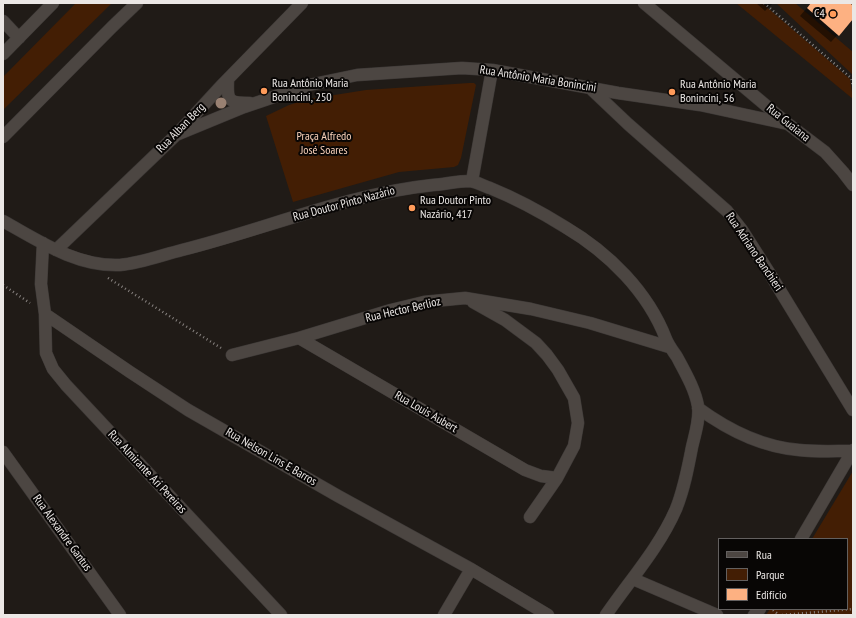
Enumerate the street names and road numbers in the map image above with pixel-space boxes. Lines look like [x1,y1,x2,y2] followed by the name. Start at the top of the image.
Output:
[479,63,597,95] street label: Rua Antônio Maria Bonincini
[154,100,208,156] street label: Rua Alban Berg
[763,101,813,145] street label: Rua Guaiana
[291,183,397,225] street label: Rua Doutor Pinto Nazário
[722,210,786,294] street label: Rua Adriano Banchieri
[364,294,442,326] street label: Rua Hector Berlioz
[392,388,460,436] street label: Rua Louis Aubert
[223,425,319,489] street label: Rua Nelson Lins E Barros
[105,427,189,517] street label: Rua Almirante Ari Pereiras
[29,492,95,574] street label: Rua Alexandre Gantus

